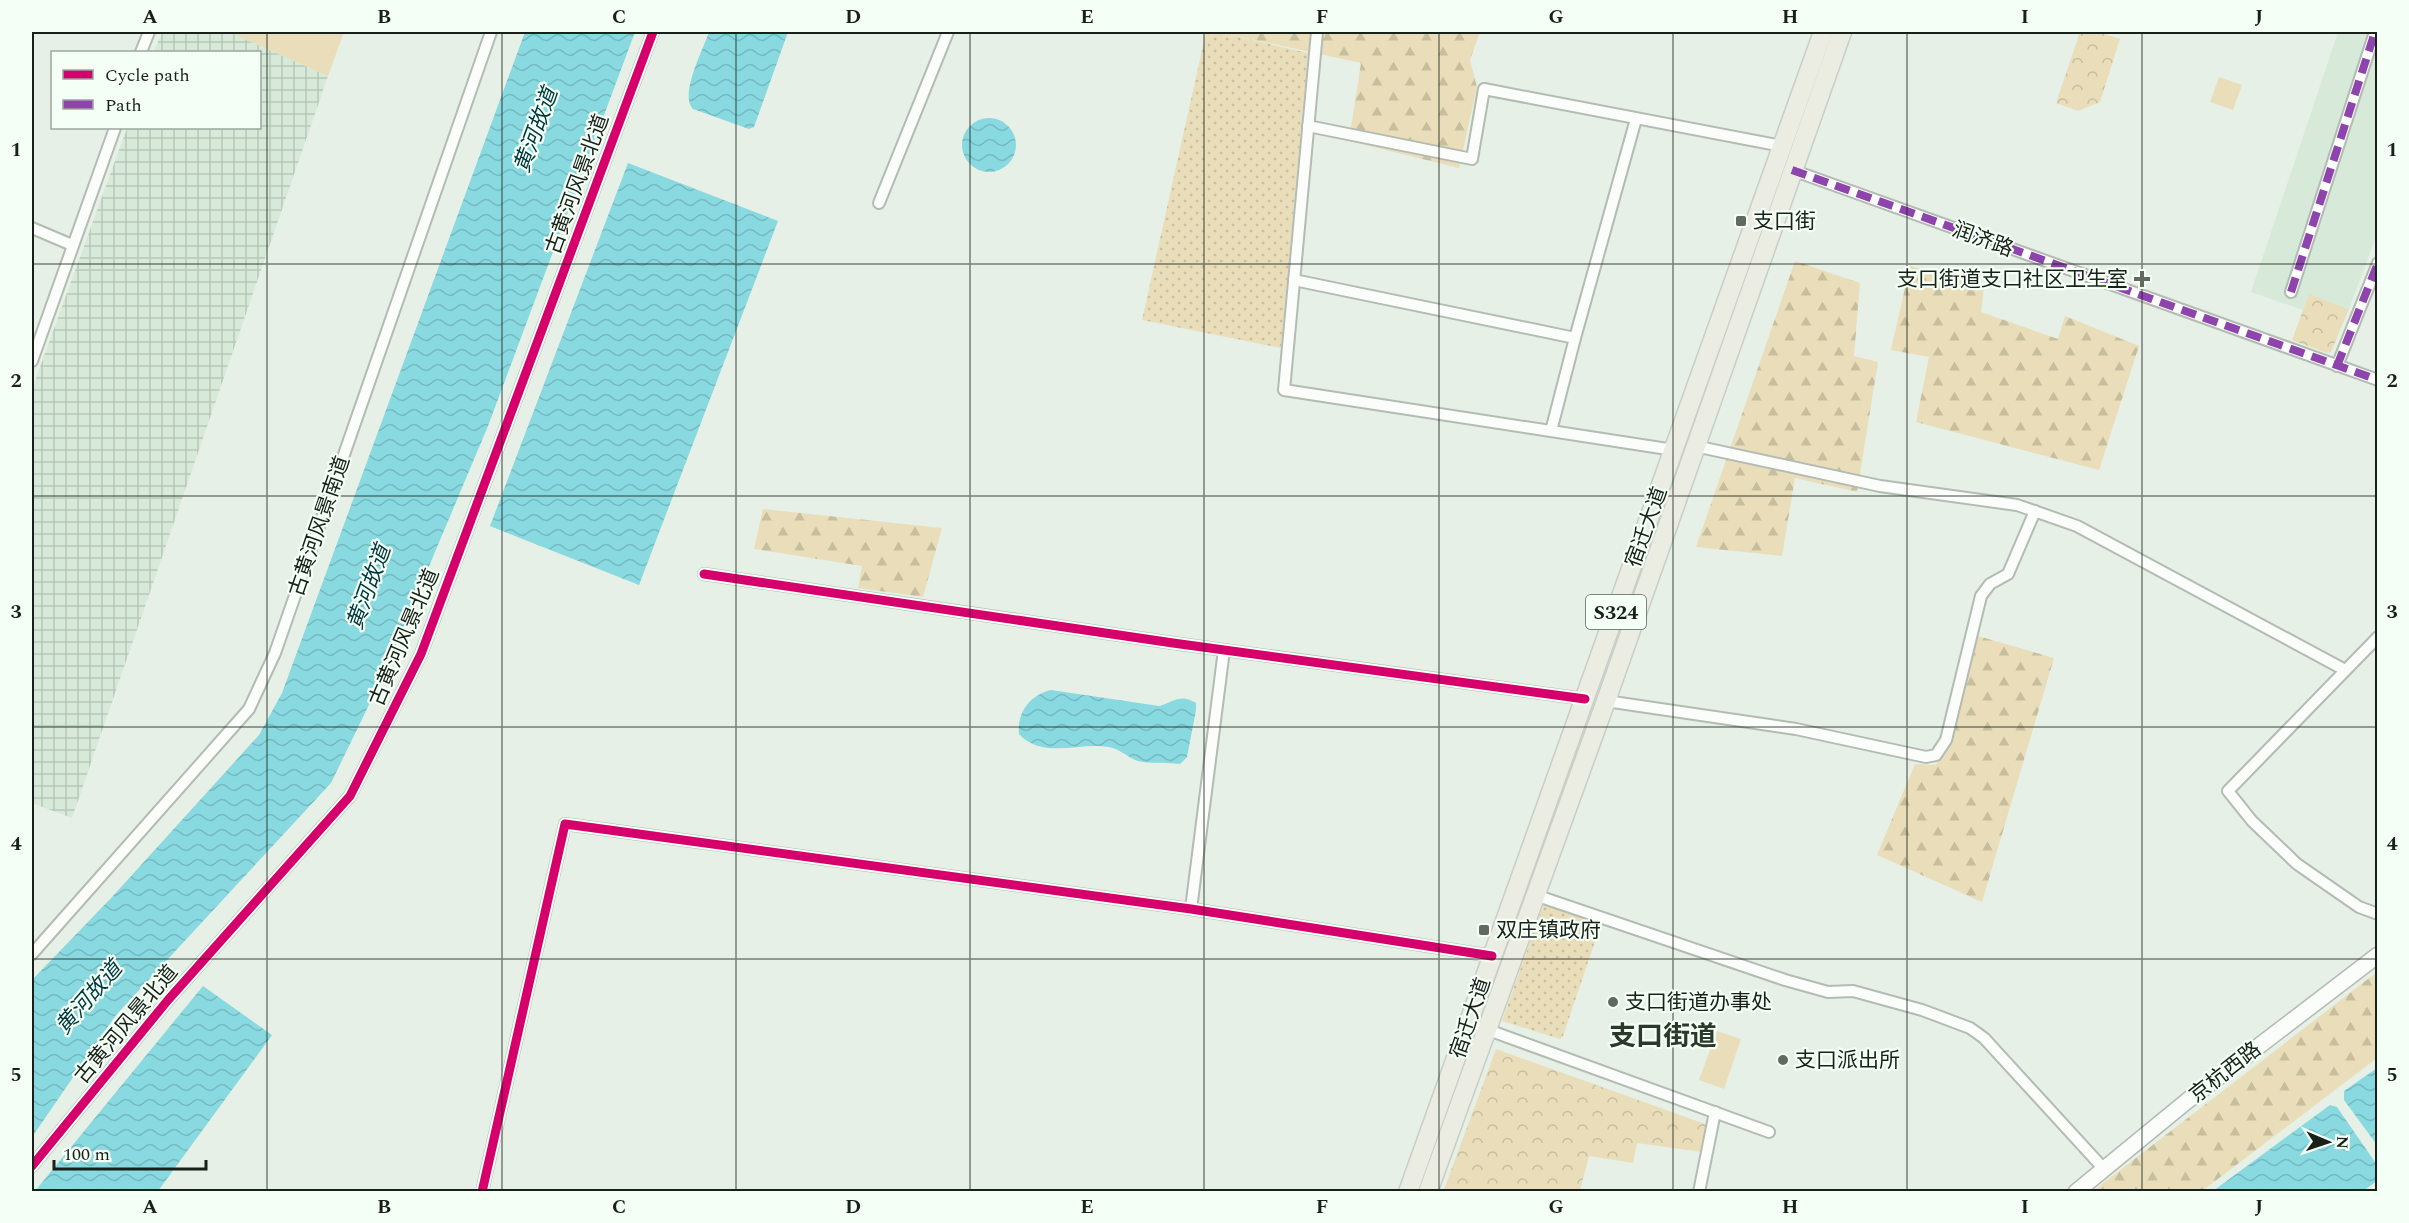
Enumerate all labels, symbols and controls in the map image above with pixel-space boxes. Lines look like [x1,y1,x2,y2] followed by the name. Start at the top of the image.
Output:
[142,2,158,32] text: A
[377,2,391,32] text: B
[612,2,626,32] text: C
[845,2,861,32] text: D
[1080,2,1094,32] text: E
[1316,2,1328,32] text: F
[1548,2,1564,32] text: G
[1782,2,1798,32] text: H
[2021,2,2029,32] text: I
[2255,2,2263,32] text: J
[51,51,261,129] legend
[105,62,190,89] text: Cycle path
[506,81,568,178] water label: 黄河故道
[105,92,142,119] text: Path
[538,110,618,259] street label: 古黄河风景北道
[10,135,22,165] text: 1
[2386,135,2398,165] text: 1
[1753,206,1816,238] place label: 支口街
[1734,214,1748,228] marker: 支口街
[1948,214,2018,266] street label: 润济路
[1897,264,2128,296] place label: 支口街道支口社区卫生室
[2133,270,2151,288] marker: 支口街道支口社区卫生室
[10,366,22,396] text: 2
[2386,366,2398,396] text: 2
[281,452,359,601] street label: 古黄河风景南道
[1618,482,1676,572] street label: 宿迁大道
[339,538,401,635] water label: 黄河故道
[361,563,448,711] street label: 古黄河风景北道
[1586,595,1646,629] road number: S324
[10,597,22,627] text: 3
[2386,597,2398,627] text: 3
[10,829,22,859] text: 4
[2386,829,2398,859] text: 4
[1496,915,1601,947] place label: 双庄镇政府
[1477,923,1491,937] marker: 双庄镇政府
[48,952,132,1042] water label: 黄河故道
[67,958,186,1091] street label: 古黄河风景北道
[1442,973,1500,1063] street label: 宿迁大道
[1625,987,1772,1019] place label: 支口街道办事处
[1606,995,1620,1009] marker: 支口街道办事处
[1609,1016,1717,1058] district label: 支口街道
[2183,1034,2269,1111] street label: 京杭西路
[1795,1045,1900,1077] place label: 支口派出所
[1776,1053,1790,1067] marker: 支口派出所
[10,1060,22,1090] text: 5
[2386,1060,2398,1090] text: 5
[2298,1112,2358,1172] north arrow
[54,1133,206,1171] scale bar
[2330,1136,2354,1149] text: N
[63,1141,110,1168] text: 100 m
[142,1192,158,1222] text: A
[377,1192,391,1222] text: B
[612,1192,626,1222] text: C
[845,1192,861,1222] text: D
[1080,1192,1094,1222] text: E
[1316,1192,1328,1222] text: F
[1548,1192,1564,1222] text: G
[1782,1192,1798,1222] text: H
[2021,1192,2029,1222] text: I
[2255,1192,2263,1222] text: J

